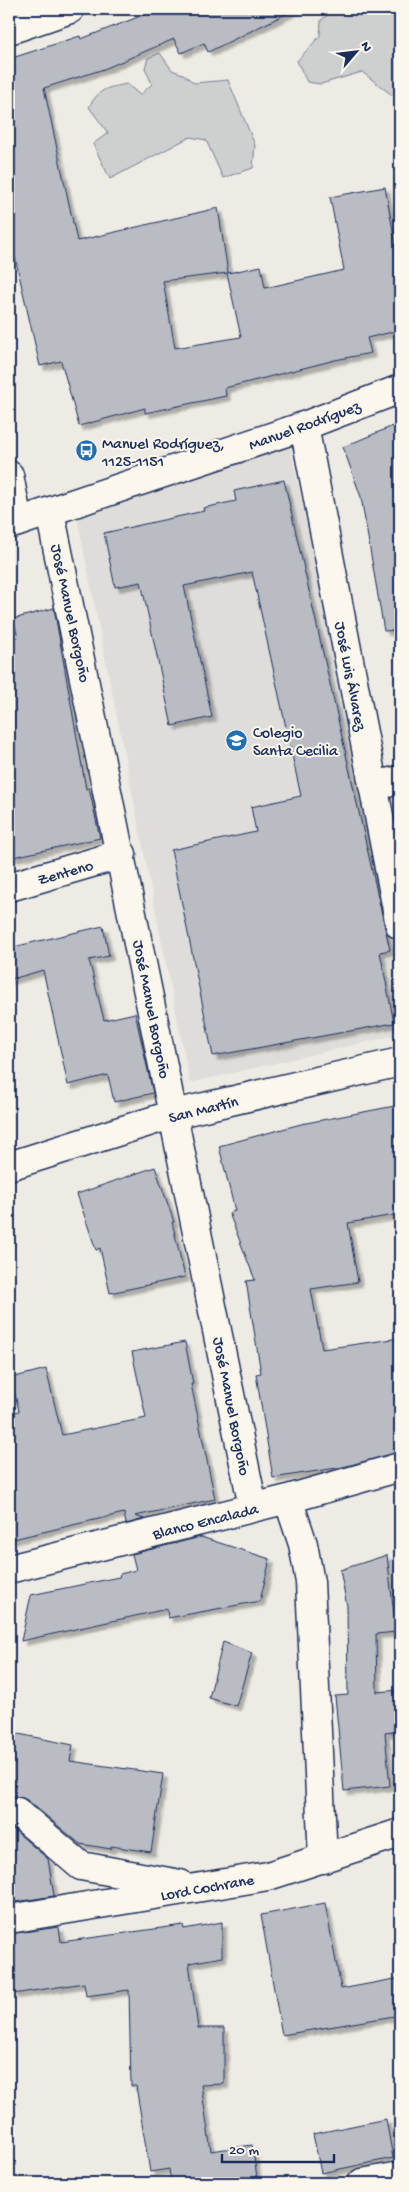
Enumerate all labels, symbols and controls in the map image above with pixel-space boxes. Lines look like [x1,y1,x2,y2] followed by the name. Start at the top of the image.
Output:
[332,28,382,78] north arrow
[356,39,375,55] text: N
[247,398,365,456] street label: Manuel Rodríguez
[101,436,225,473] place label: Manuel Rodríguez, 1125-1151
[74,439,98,463] bus stop icon: Manuel Rodríguez, 1125-1151
[45,543,93,685] street label: José Manuel Borgoño
[329,620,370,734] street label: José Luis Álvarez
[253,725,339,762] place label: Colegio Santa Cecilia
[225,728,249,752] school or university icon: Colegio Santa Cecilia
[36,857,96,891] street label: Zenteno
[127,939,172,1081] street label: José Manuel Borgoño
[167,1094,241,1129] street label: San Martín
[207,1336,252,1478] street label: José Manuel Borgoño
[150,1501,262,1546] street label: Blanco Encalada
[159,1872,256,1907] street label: Lord Cochrane
[222,2132,334,2164] scale bar
[229,2142,259,2160] text: 20 m

